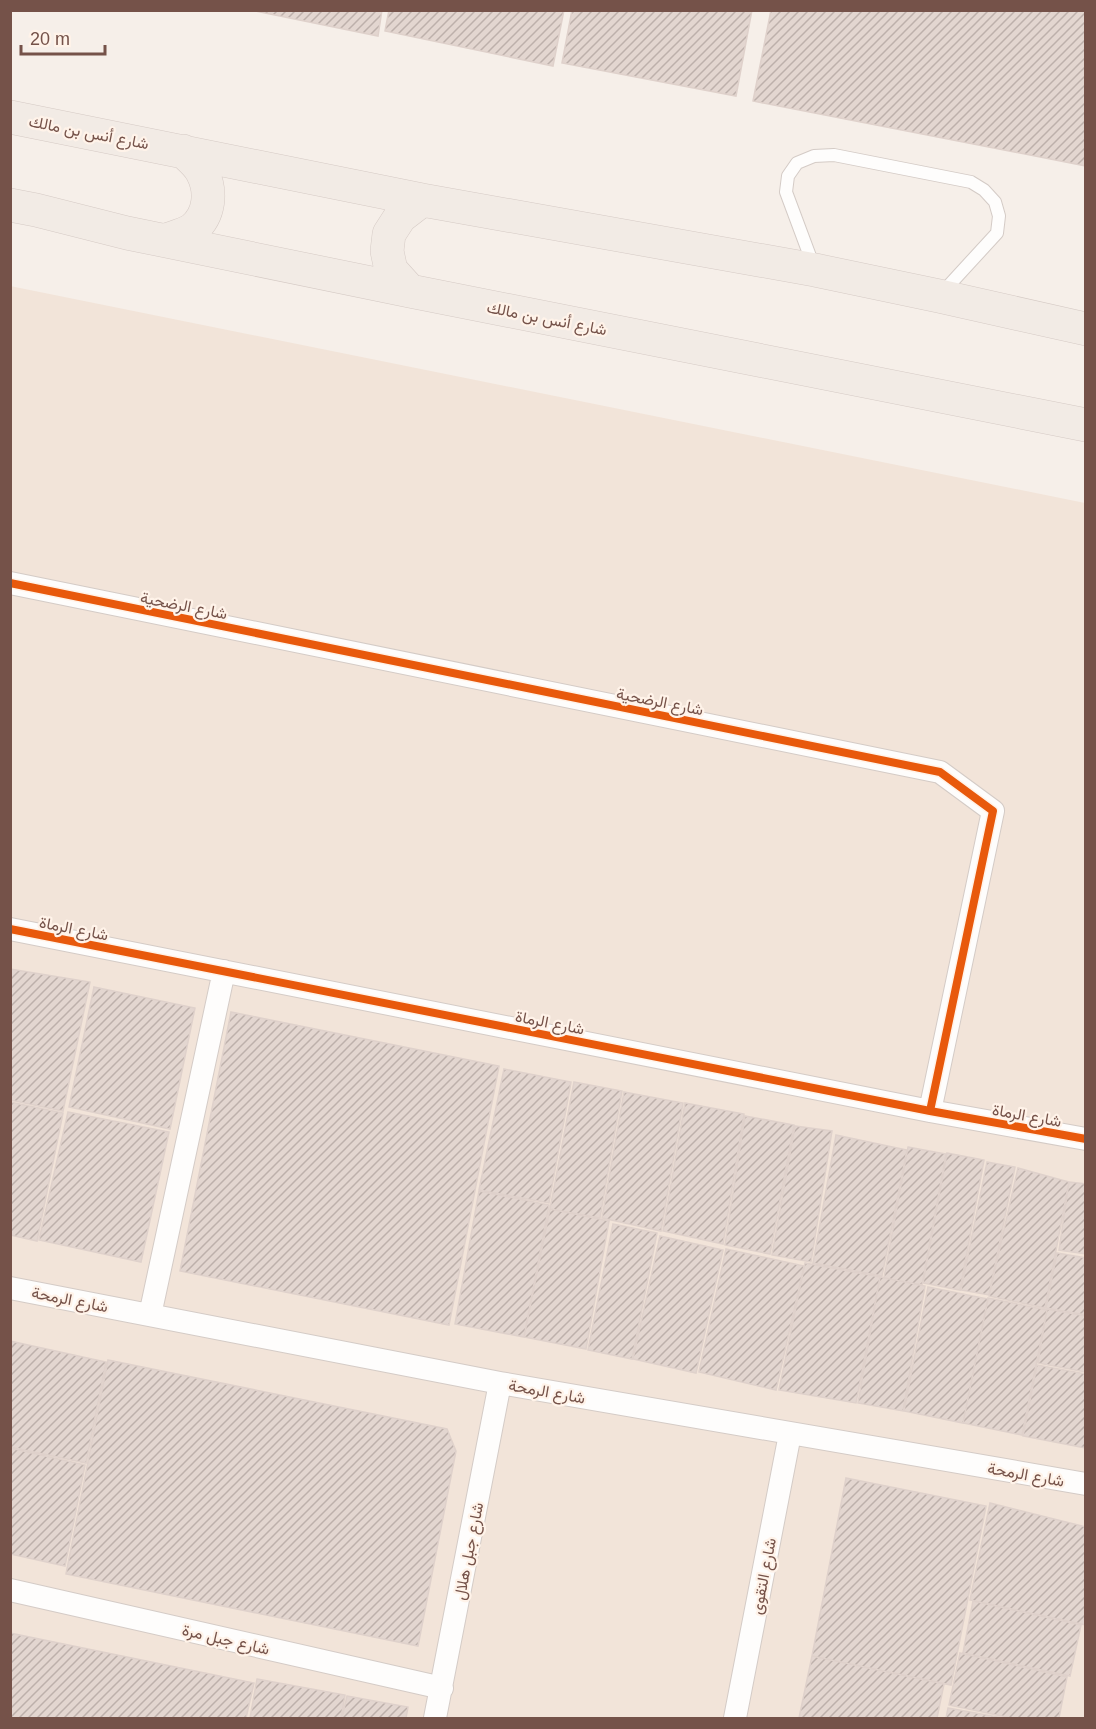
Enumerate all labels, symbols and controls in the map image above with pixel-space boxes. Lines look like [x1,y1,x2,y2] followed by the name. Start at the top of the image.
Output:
[21,18,105,56] scale bar
[30,29,70,49] text: 20 m
[27,113,150,155] street label: شارع أنس بن مالك
[485,299,608,341] street label: شارع أنس بن مالك
[138,589,229,625] street label: شارع الرضحية
[614,685,705,721] street label: شارع الرضحية
[37,913,110,946] street label: شارع الرماة
[513,1007,586,1040] street label: شارع الرماة
[990,1101,1063,1133] street label: شارع الرماة
[30,1284,110,1318] street label: شارع الرمحة
[507,1376,587,1410] street label: شارع الرمحة
[986,1459,1066,1493] street label: شارع الرمحة
[451,1501,489,1602] street label: شارع جبل هلال
[748,1536,782,1616] street label: شارع التقوى
[180,1621,271,1661] street label: شارع جبل مرة

